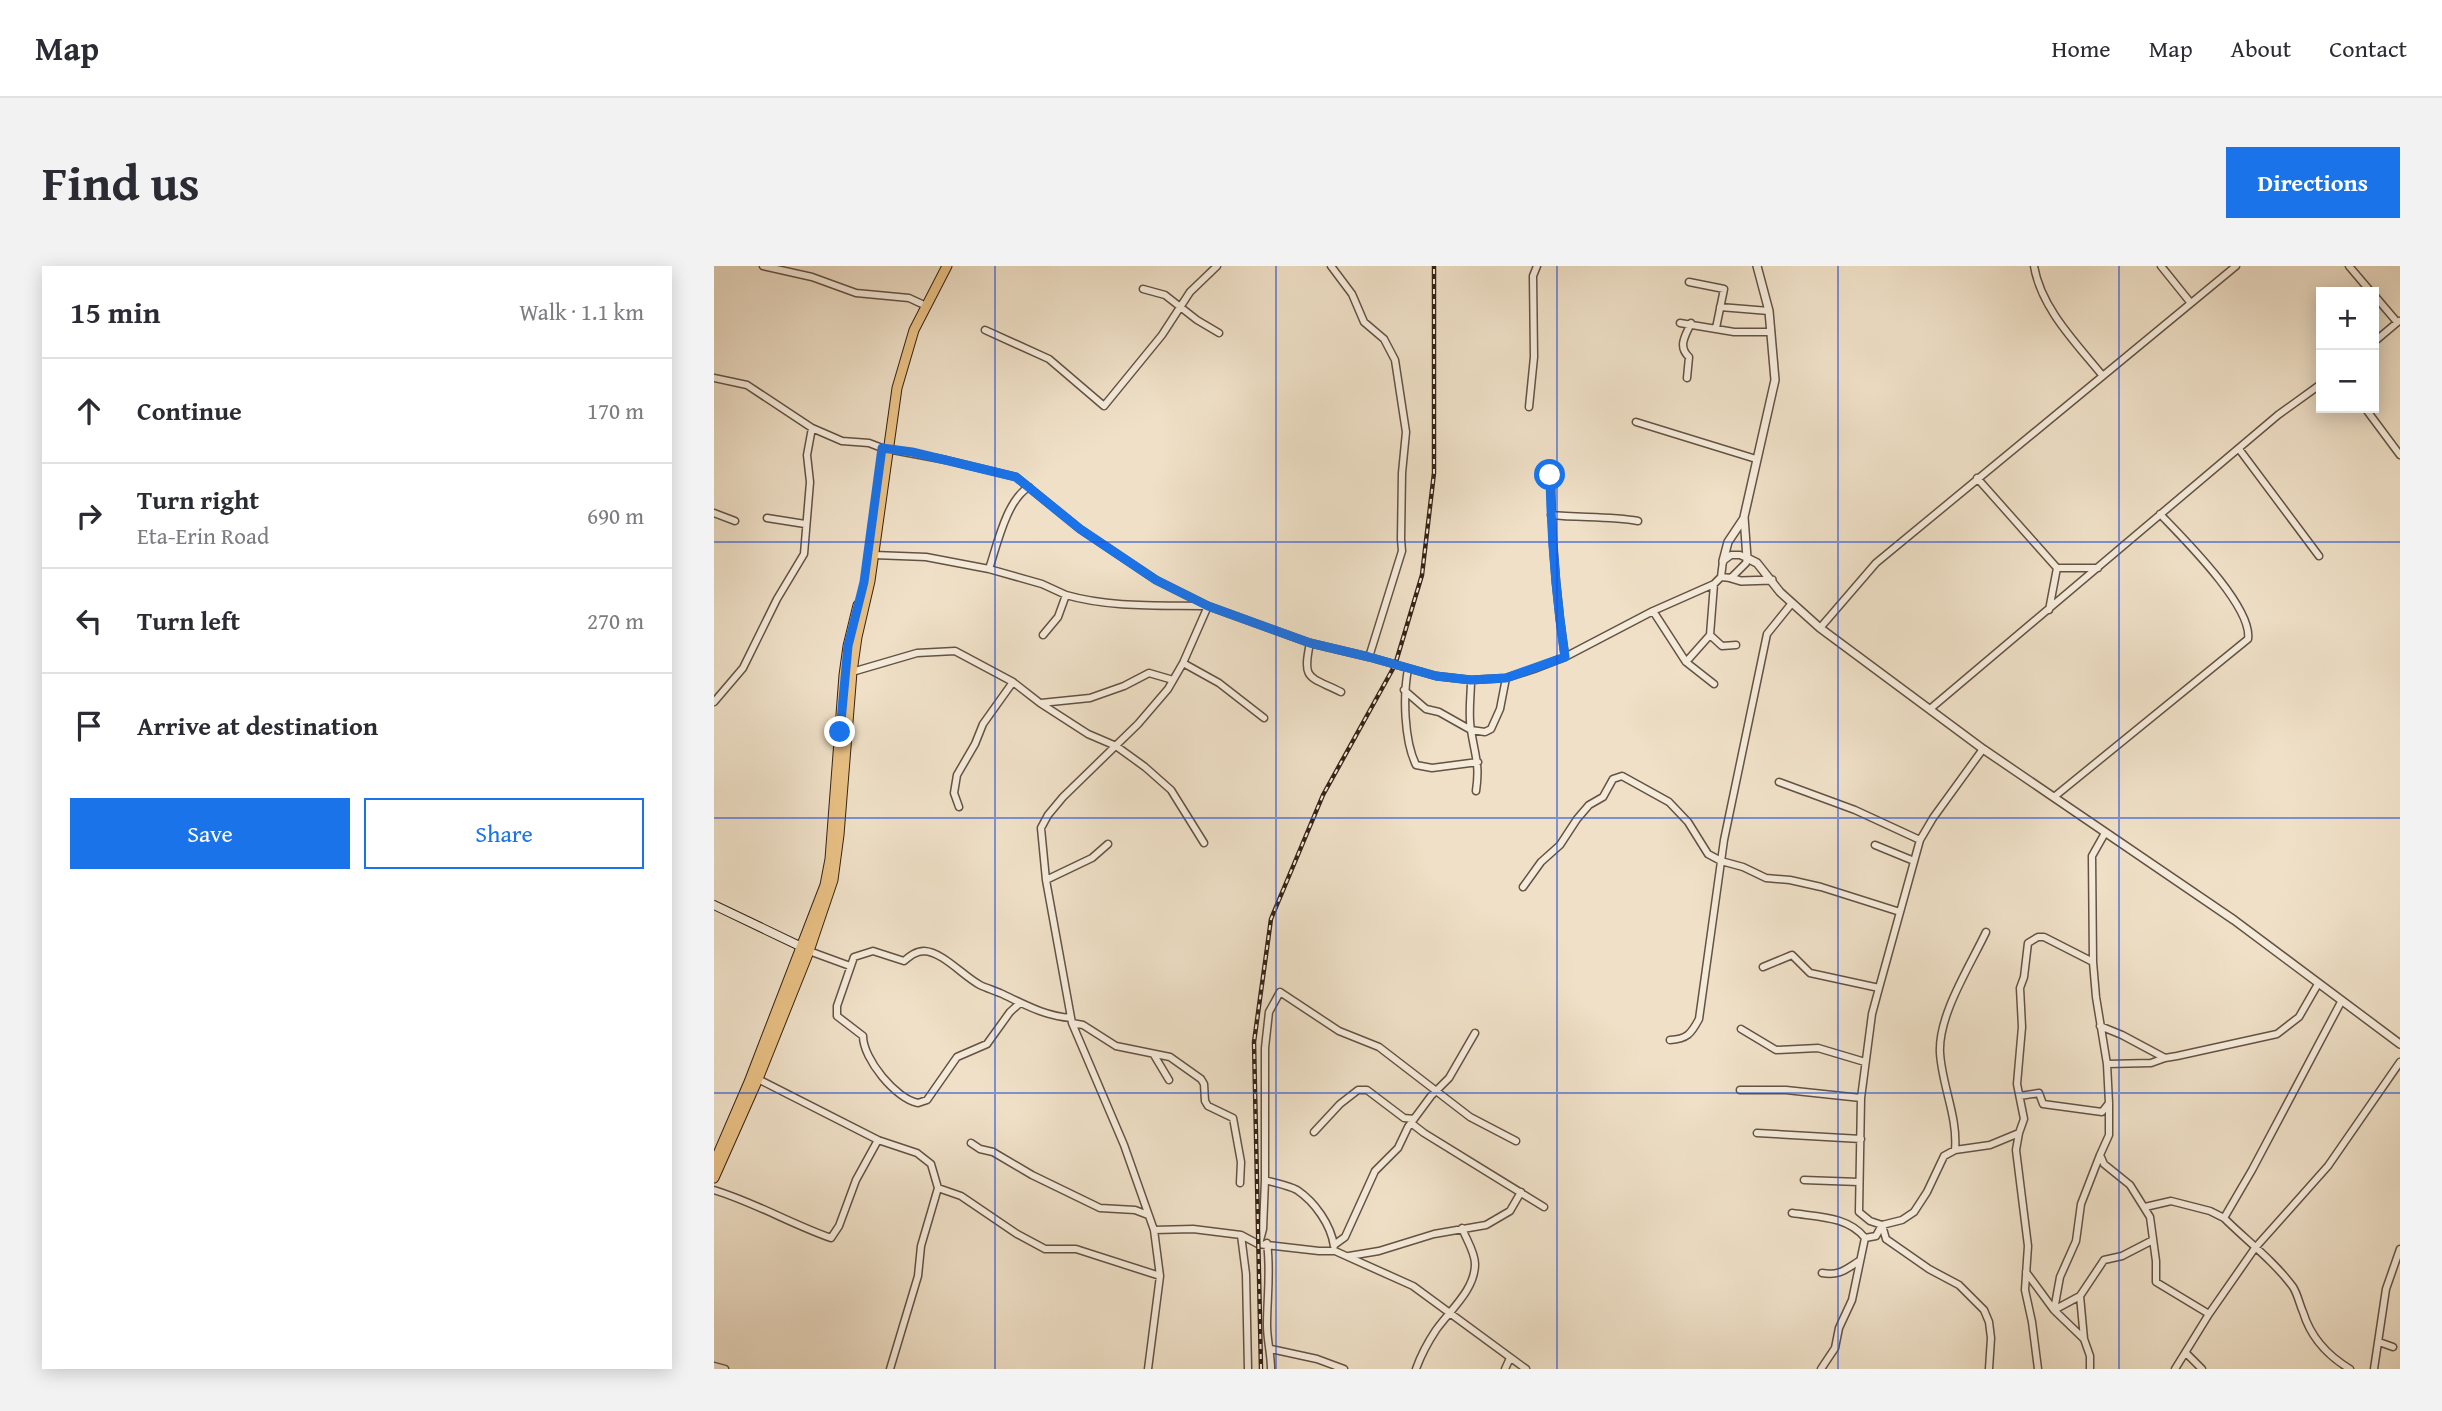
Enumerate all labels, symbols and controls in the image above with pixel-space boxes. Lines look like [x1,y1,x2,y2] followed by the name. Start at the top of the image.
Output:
[35,24,99,72] text: Map
[2052,31,2111,66] text: Home
[2149,31,2193,66] text: Map
[2231,31,2291,66] text: About
[2329,31,2407,66] text: Contact
[42,146,200,218] text: Find us
[2226,147,2400,218] button: Directions
[2316,287,2379,413] map controls
[2316,287,2379,350] button: +
[70,290,160,334] text: 15 min
[519,295,644,328] text: Walk · 1.1 km
[2316,350,2379,413] button: −
[137,391,242,430] text: Continue
[70,392,108,430] icon: ahead
[587,394,644,427] text: 170 m
[1534,459,1565,490] route start
[137,480,259,519] text: Turn right
[70,497,108,535] icon: right
[587,499,644,532] text: 690 m
[137,519,269,552] text: Eta-Erin Road
[137,601,240,640] text: Turn left
[70,602,108,640] icon: left
[587,604,644,637] text: 270 m
[137,706,378,745] text: Arrive at destination
[70,707,108,745] icon: arrive
[824,716,855,747] route end
[70,798,350,869] button: Save
[364,798,644,869] button: Share

